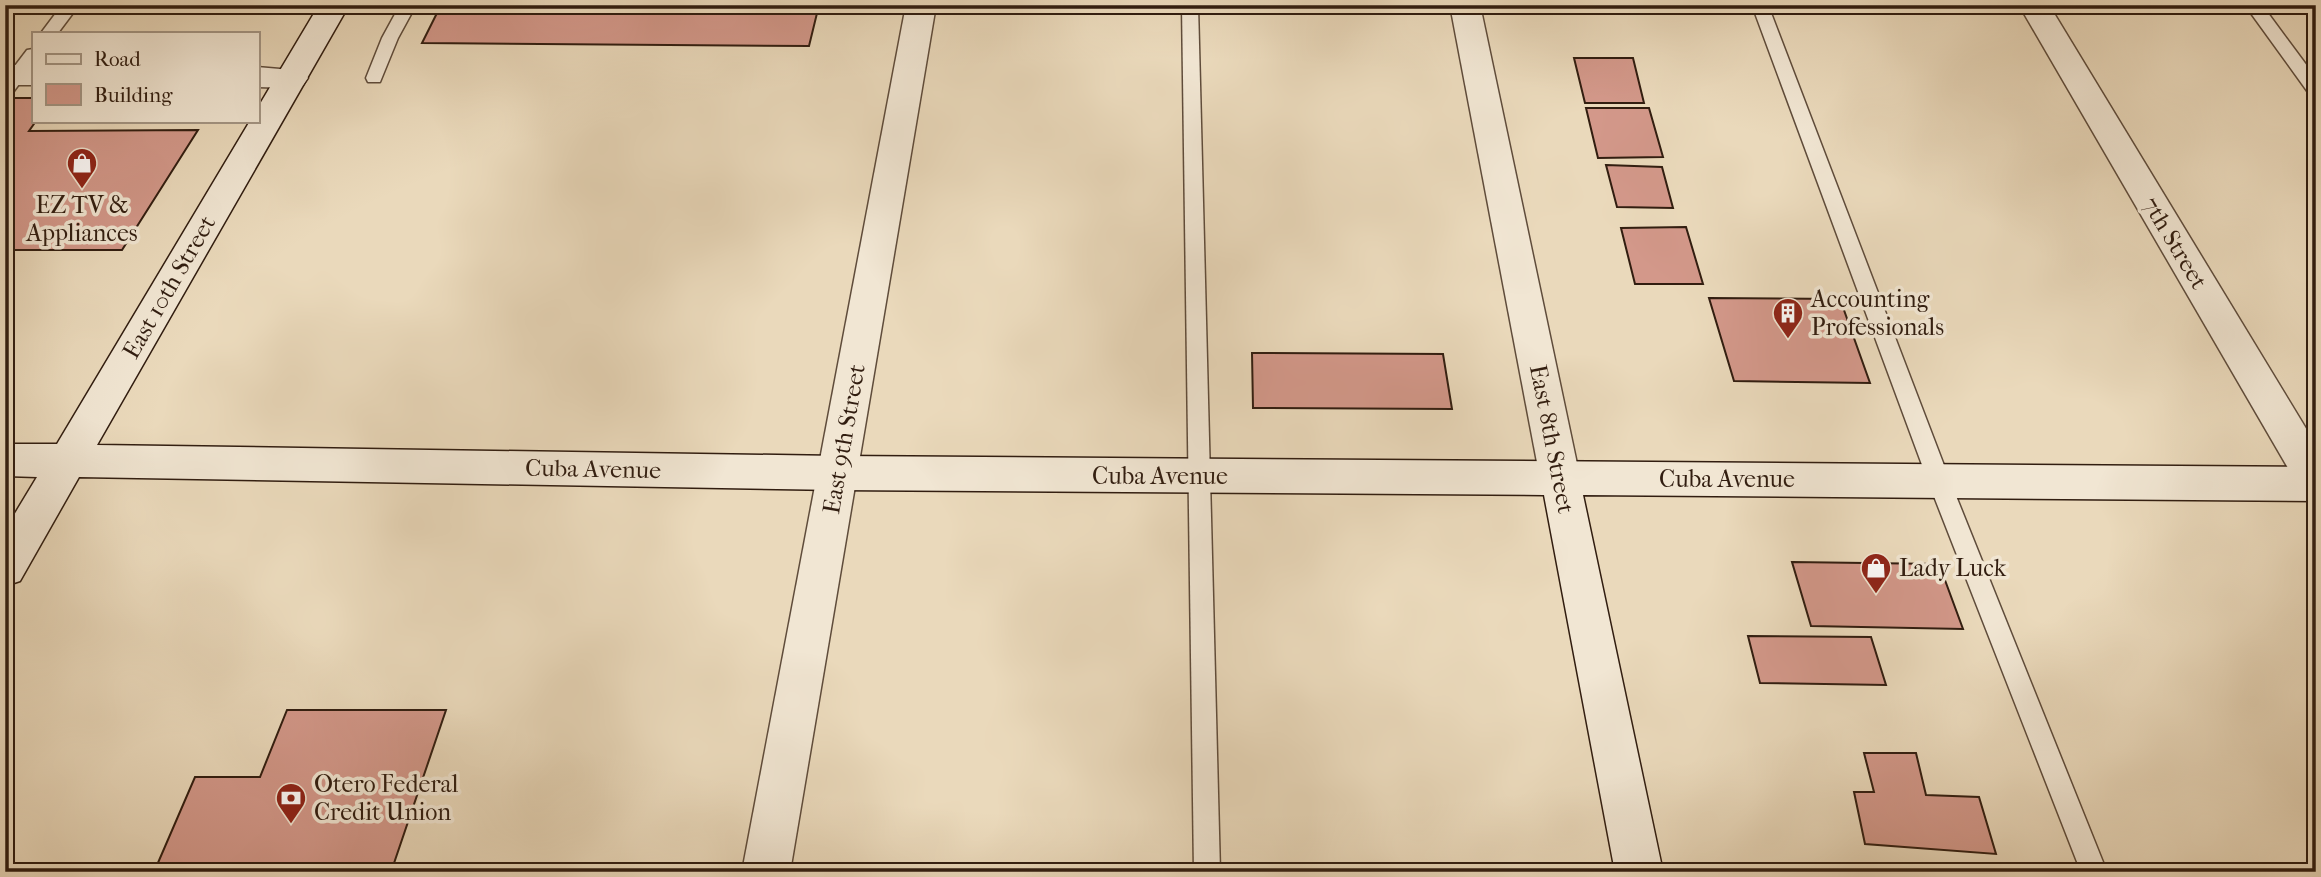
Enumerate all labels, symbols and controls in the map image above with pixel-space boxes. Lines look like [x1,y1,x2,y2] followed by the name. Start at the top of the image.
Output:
[32,32,259,122] legend
[94,47,141,71] text: Road
[94,83,173,107] text: Building
[65,146,99,190] shop icon: EZ TV & Appliances
[25,191,138,247] place label: EZ TV & Appliances
[2137,192,2214,294] street label: 7th Street
[117,210,221,364] street label: East 10th Street
[1810,285,1944,341] place label: Accounting Professionals
[1771,296,1805,340] building icon: Accounting Professionals
[817,362,871,516] street label: East 9th Street
[1524,362,1580,516] street label: East 8th Street
[525,454,661,484] street label: Cuba Avenue
[1092,462,1228,490] street label: Cuba Avenue
[1659,465,1795,493] street label: Cuba Avenue
[1859,551,1893,595] shop icon: Lady Luck
[1899,554,2007,582] place label: Lady Luck
[314,770,459,826] place label: Otero Federal Credit Union
[274,781,308,825] bank icon: Otero Federal Credit Union

